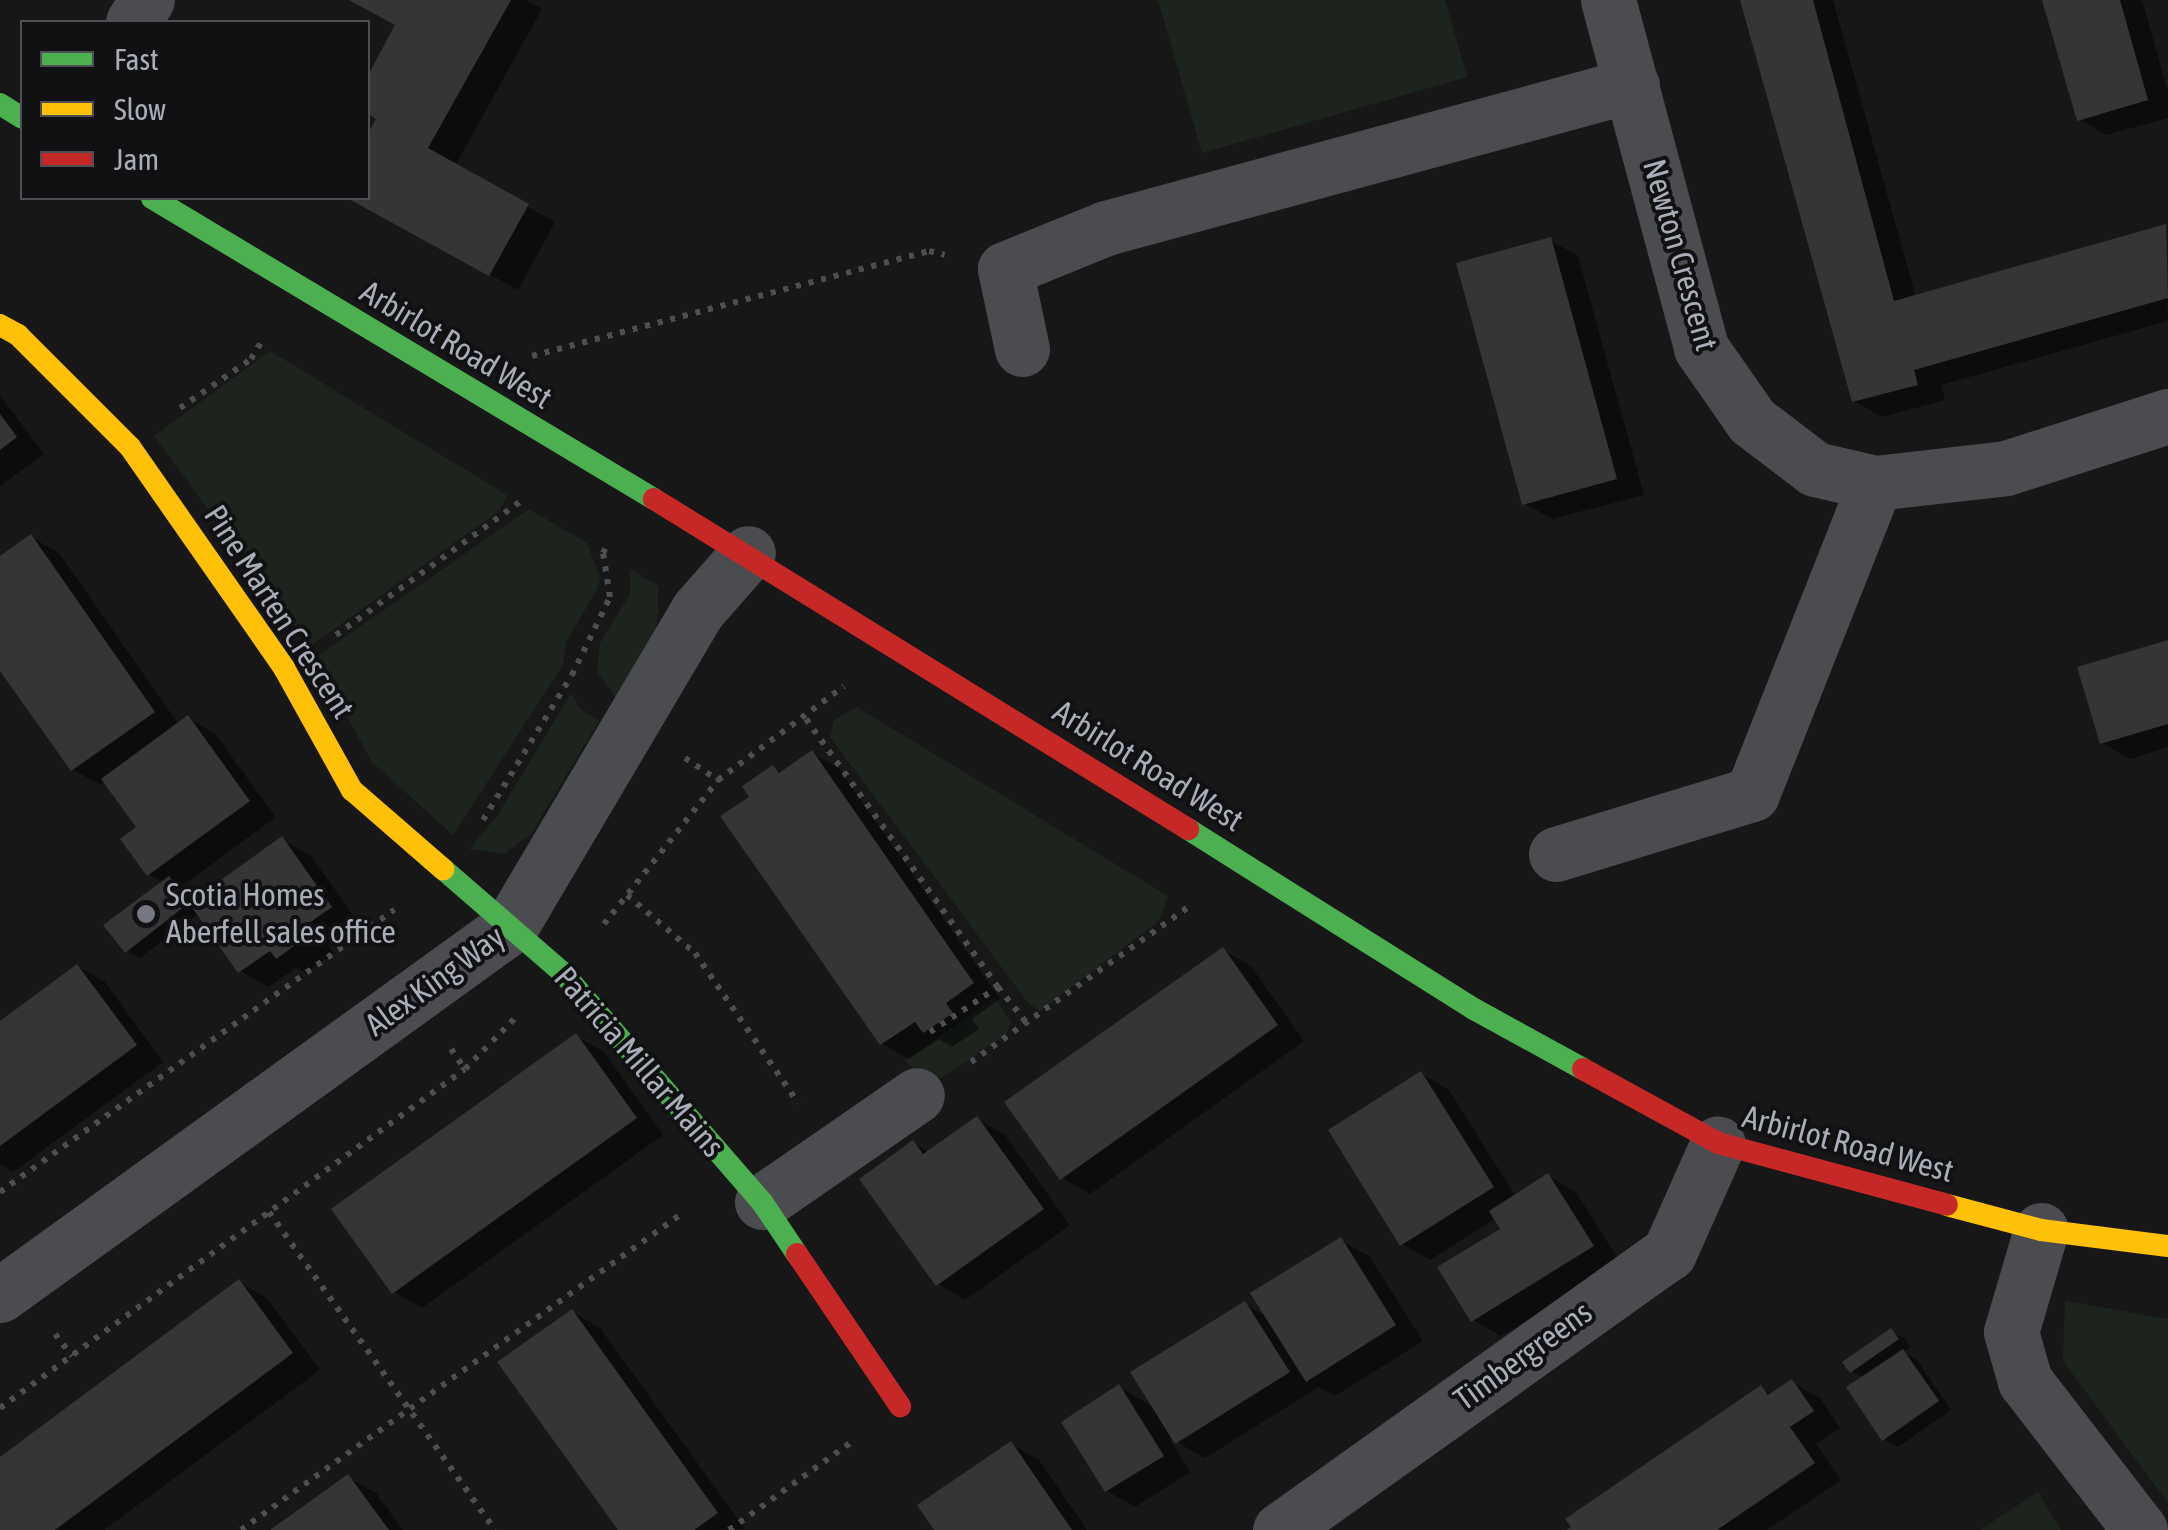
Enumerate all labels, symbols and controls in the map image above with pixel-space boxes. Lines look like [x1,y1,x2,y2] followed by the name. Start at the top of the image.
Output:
[20,20,370,200] legend
[114,42,159,76] text: Fast
[114,92,166,126] text: Slow
[114,142,159,176] text: Jam
[1634,155,1726,355] street label: Newton Crescent
[353,273,559,417] street label: Arbirlot Road West
[196,498,362,726] street label: Pine Marten Crescent
[1046,692,1250,840] street label: Arbirlot Road West
[166,877,396,952] place label: Scotia Homes Aberfell sales office
[135,903,157,925] marker: Scotia Homes Aberfell sales office
[358,918,512,1044] street label: Alex King Way
[546,959,732,1165] street label: Patricia Millar Mains
[1738,1097,1958,1191] street label: Arbirlot Road West
[1447,1293,1599,1419] street label: Timbergreens

